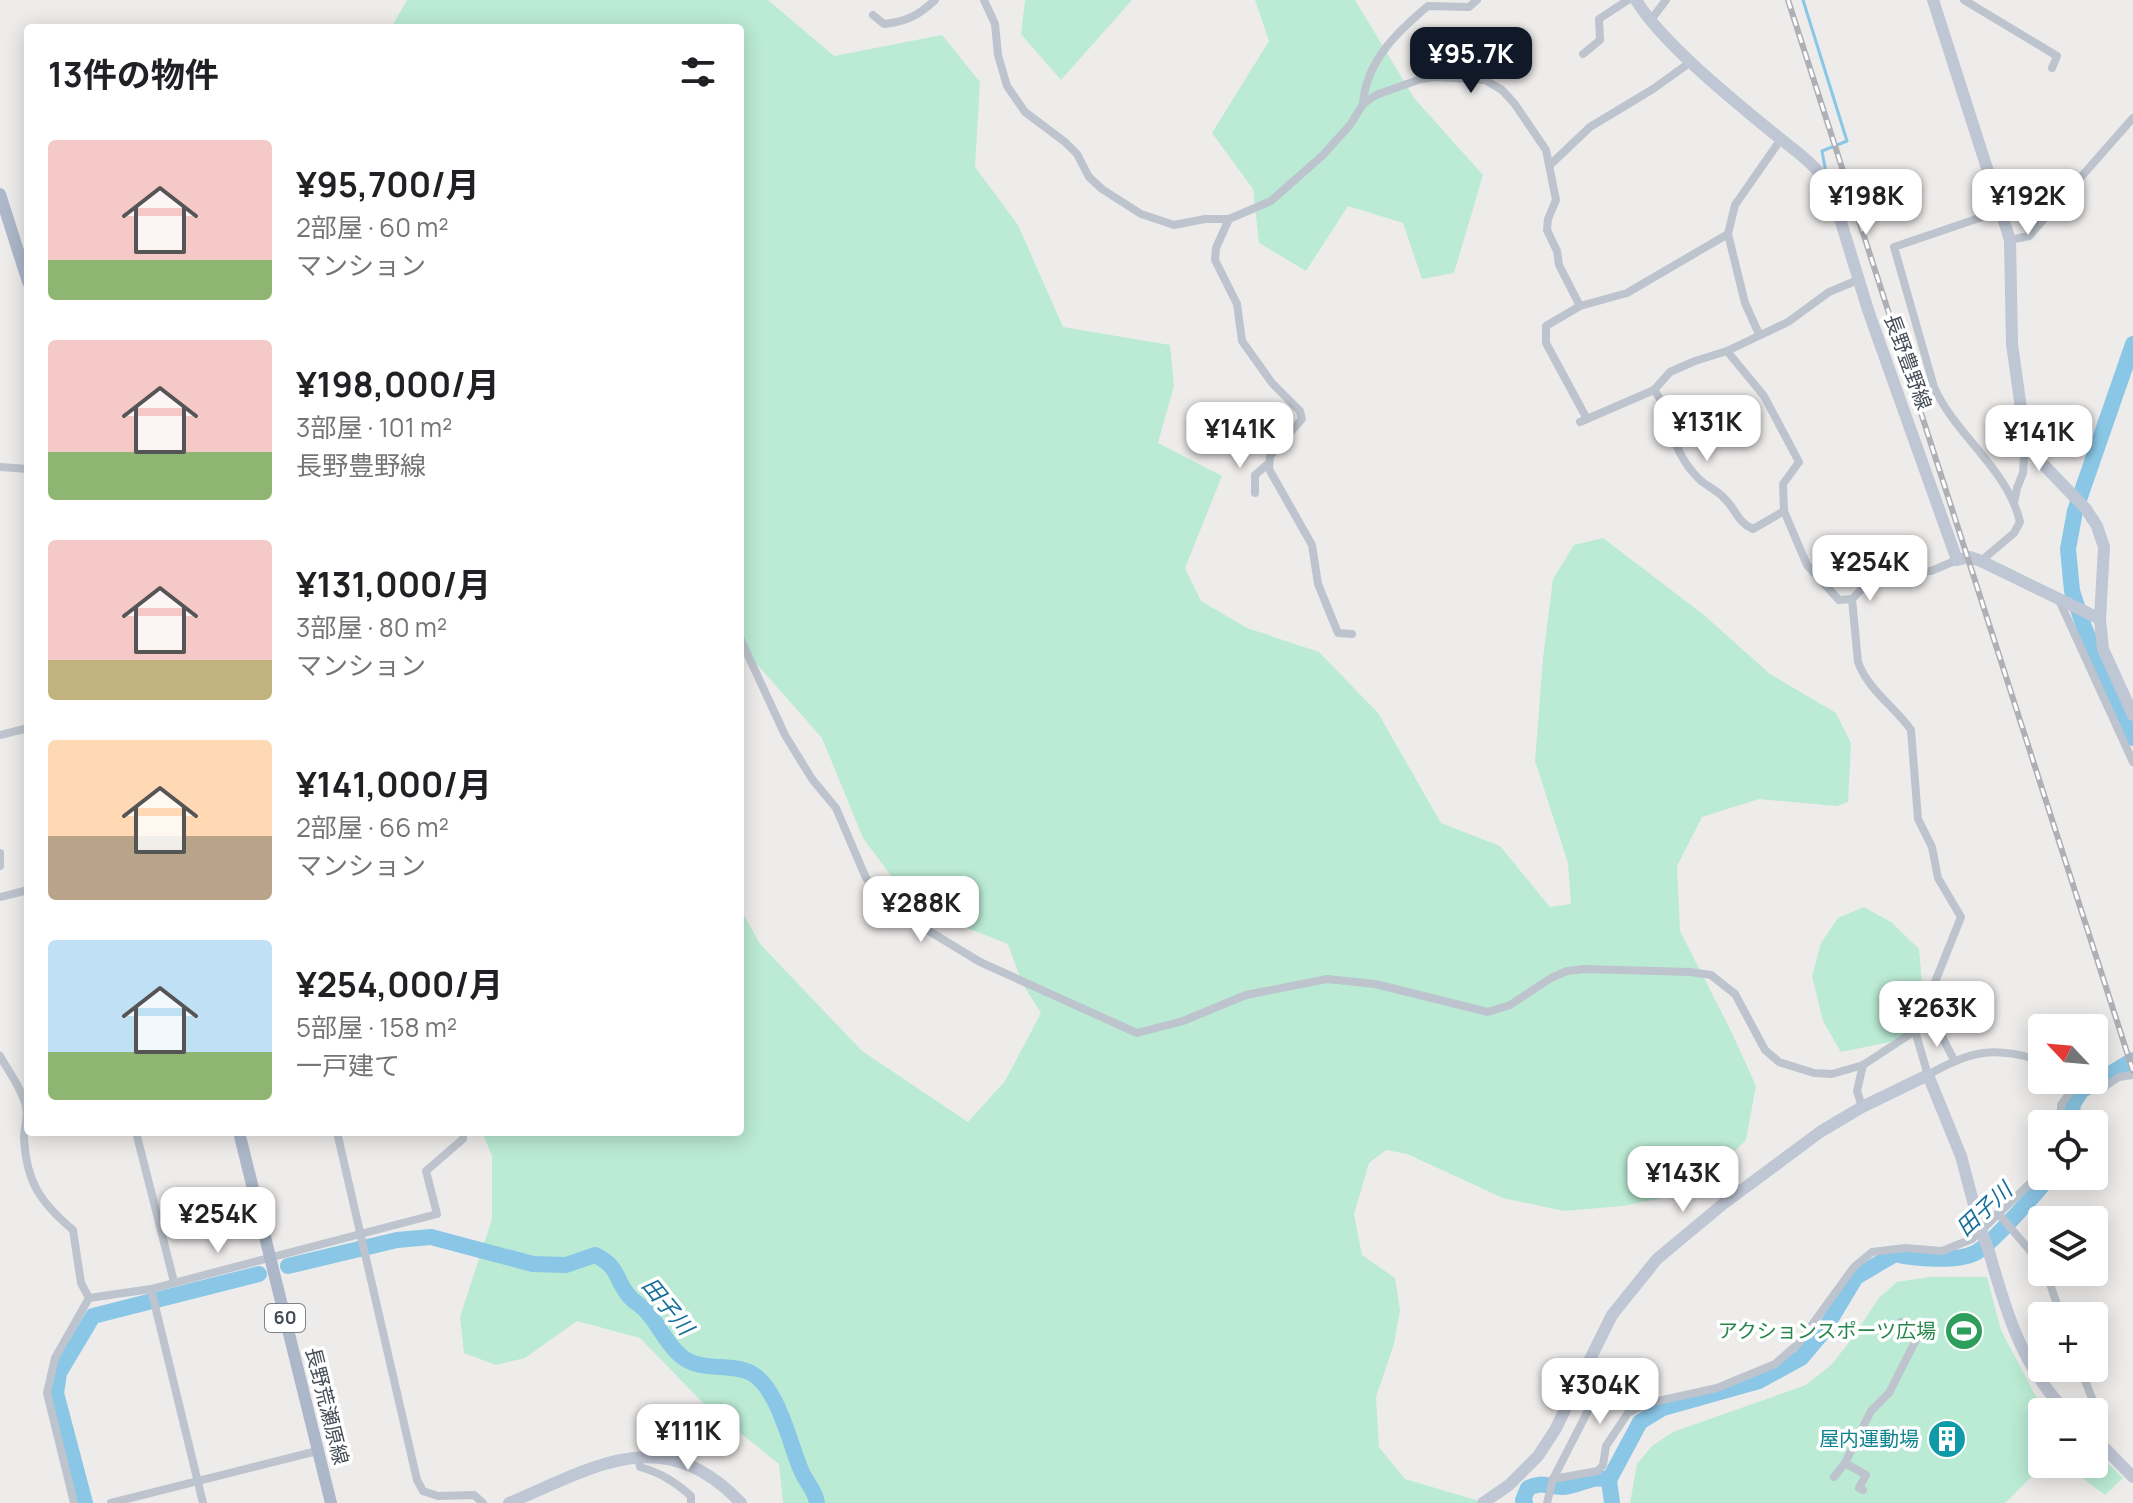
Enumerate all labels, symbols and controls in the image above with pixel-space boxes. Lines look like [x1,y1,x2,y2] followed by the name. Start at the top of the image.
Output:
[1406,27,1536,95] pin: ¥95.7K
[1428,35,1514,71] text: ¥95.7K
[676,50,720,94] icon: filters
[48,51,219,97] text: 13件の物件
[296,161,480,207] text: ¥95,700/月
[1810,169,1922,237] pin: ¥198K
[1972,169,2084,237] pin: ¥192K
[112,172,208,268] icon: home
[1828,177,1904,213] text: ¥198K
[1990,177,2066,213] text: ¥192K
[296,209,449,245] text: 2部屋 · 60 m²
[296,247,426,283] text: マンション
[1879,310,1938,413] street label: 長野豊野線
[296,361,500,407] text: ¥198,000/月
[112,372,208,468] icon: home
[1651,395,1763,463] pin: ¥131K
[1184,402,1296,470] pin: ¥141K
[1672,403,1742,439] text: ¥131K
[1983,405,2095,473] pin: ¥141K
[296,409,452,445] text: 3部屋 · 101 m²
[1204,410,1276,446] text: ¥141K
[2003,413,2075,449] text: ¥141K
[296,447,426,483] text: 長野豊野線
[1814,535,1926,603] pin: ¥254K
[1830,543,1910,579] text: ¥254K
[296,561,491,607] text: ¥131,000/月
[112,572,208,668] icon: home
[296,609,447,645] text: 3部屋 · 80 m²
[296,647,426,683] text: マンション
[296,761,492,807] text: ¥141,000/月
[112,772,208,868] icon: home
[296,809,449,845] text: 2部屋 · 66 m²
[296,847,426,883] text: マンション
[865,876,977,944] pin: ¥288K
[881,884,961,920] text: ¥288K
[296,961,503,1007] text: ¥254,000/月
[112,972,208,1068] icon: home
[1881,981,1993,1049] pin: ¥263K
[1897,989,1977,1025] text: ¥263K
[296,1009,457,1045] text: 5部屋 · 158 m²
[2028,1014,2108,1094] north arrow
[2028,1014,2108,1478] map controls
[296,1047,400,1083] text: 一戸建て
[2028,1110,2108,1190] button: locate
[1627,1146,1739,1214] pin: ¥143K
[1645,1154,1721,1190] text: ¥143K
[1950,1174,2020,1242] water label: 田子川
[162,1187,274,1255] pin: ¥254K
[178,1195,258,1231] text: ¥254K
[2028,1206,2108,1286] button: layers
[636,1271,702,1343] water label: 田子川
[2028,1302,2108,1382] button: +
[265,1304,305,1332] road number: 60
[1943,1310,1985,1352] sports icon: アクションスポーツ広場
[1718,1317,1936,1344] place label: アクションスポーツ広場
[300,1344,355,1467] street label: 長野荒瀬原線
[1544,1358,1656,1426] pin: ¥304K
[1560,1366,1640,1402] text: ¥304K
[2028,1398,2108,1478] button: −
[632,1404,744,1472] pin: ¥111K
[655,1412,721,1448] text: ¥111K
[1926,1418,1968,1460] building icon: 屋内運動場
[1819,1425,1919,1452] place label: 屋内運動場

